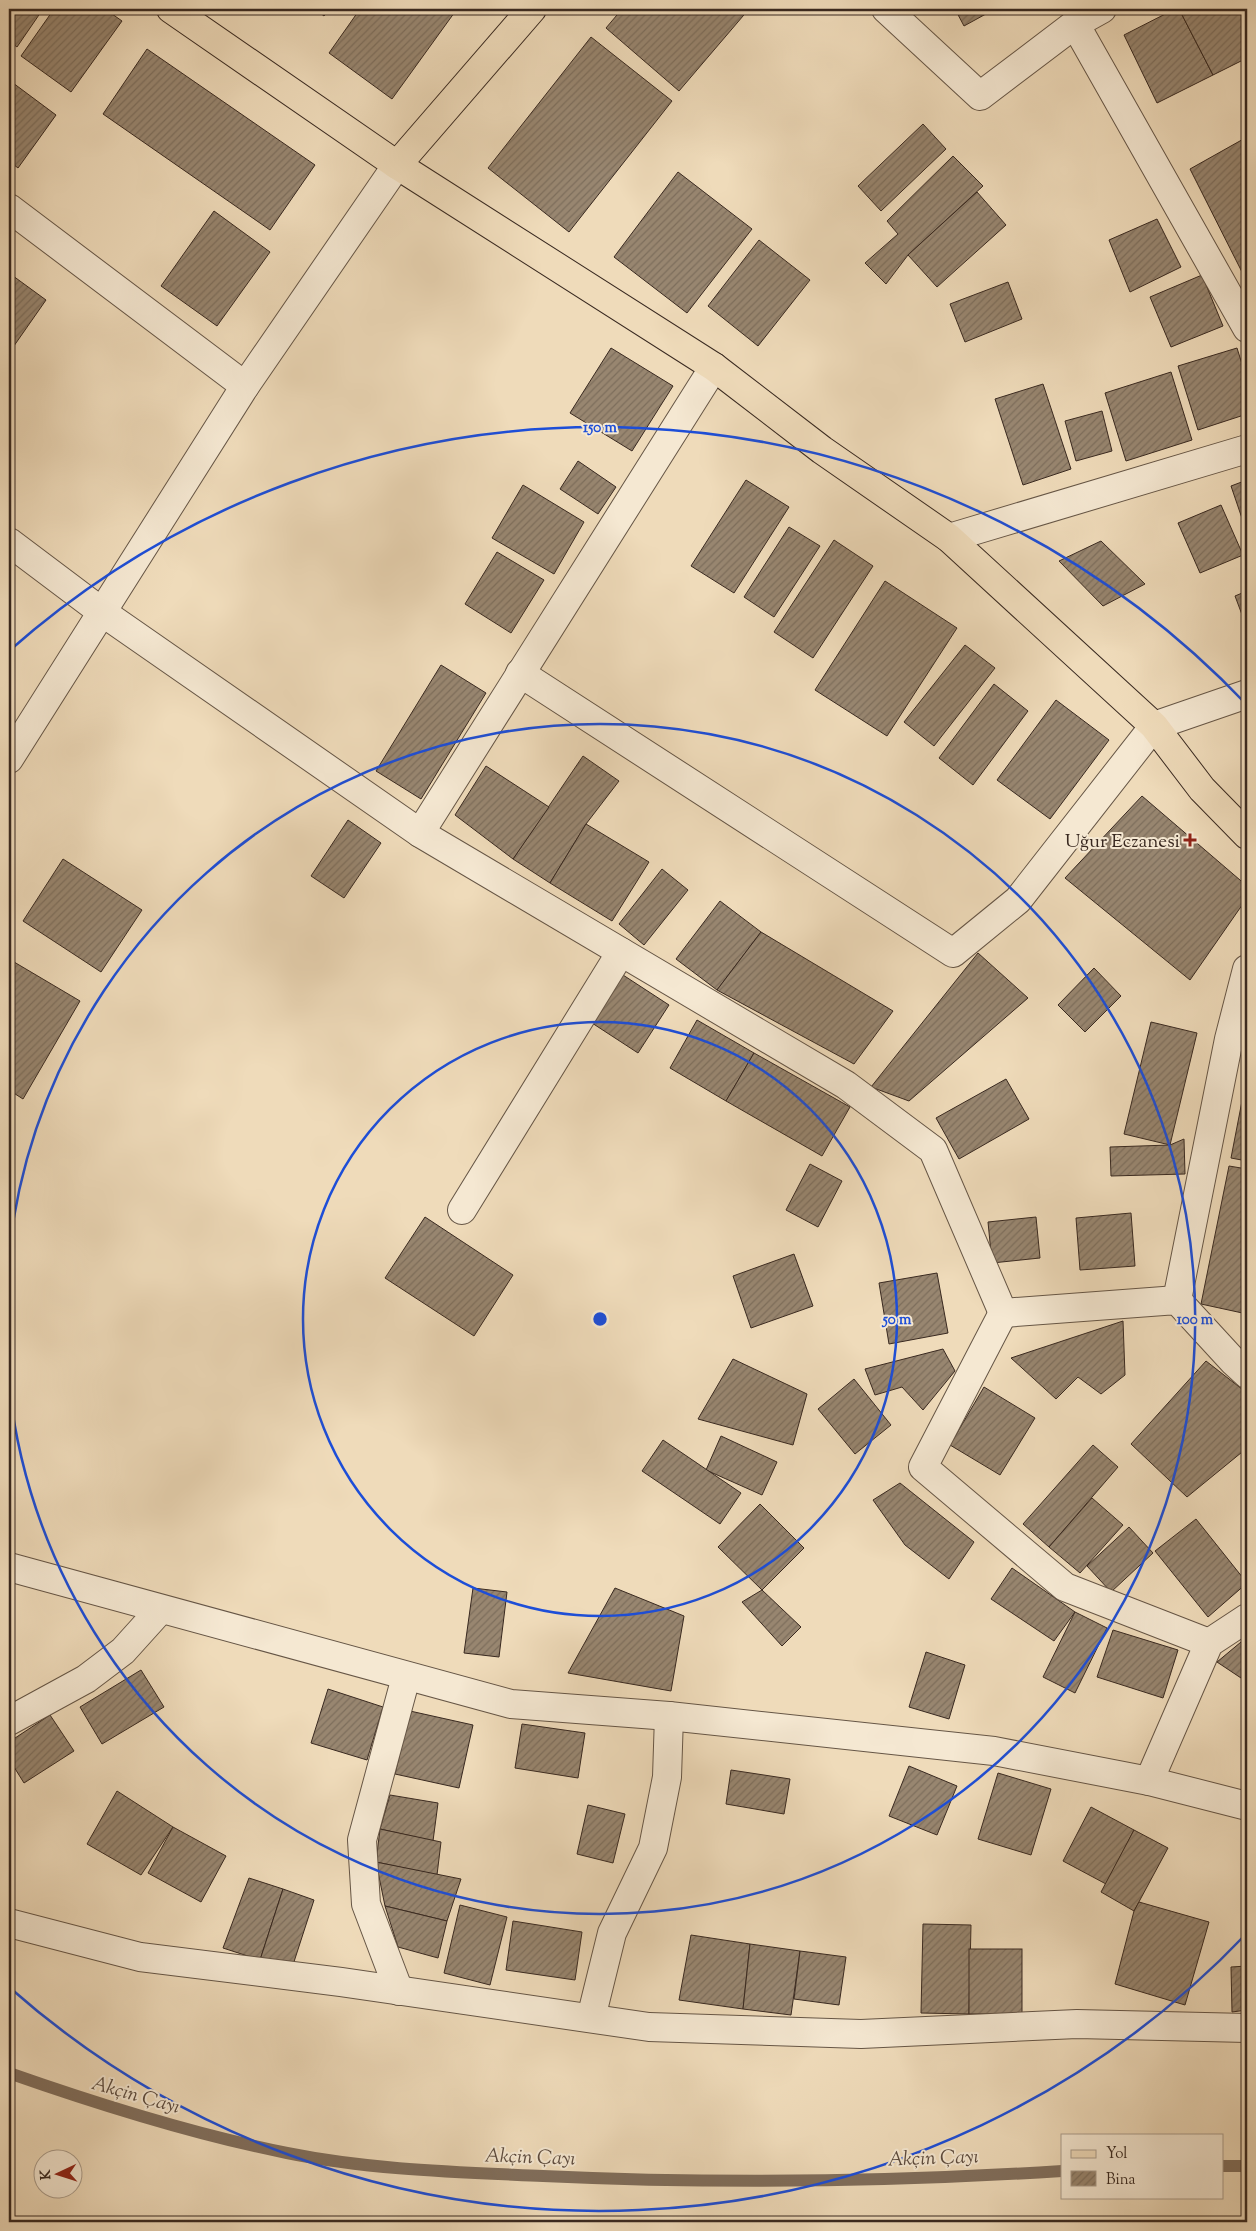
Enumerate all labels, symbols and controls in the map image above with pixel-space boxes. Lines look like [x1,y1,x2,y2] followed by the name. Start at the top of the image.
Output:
[583,418,617,439] text: 150 m
[1065,829,1180,856] place label: Uğur Eczanesi
[1184,834,1196,846] marker: Uğur Eczanesi
[591,1310,609,1328] centre of rings
[882,1310,912,1331] text: 50 m
[1177,1310,1214,1331] text: 100 m
[88,2070,183,2123] water label: Akçin Çayı
[1061,2134,1224,2198] legend
[484,2142,576,2175] water label: Akçin Çayı
[887,2143,979,2176] water label: Akçin Çayı
[1106,2144,1128,2165] text: Yol
[32,2148,82,2198] north arrow
[37,2168,57,2181] text: K
[1106,2170,1136,2191] text: Bina

